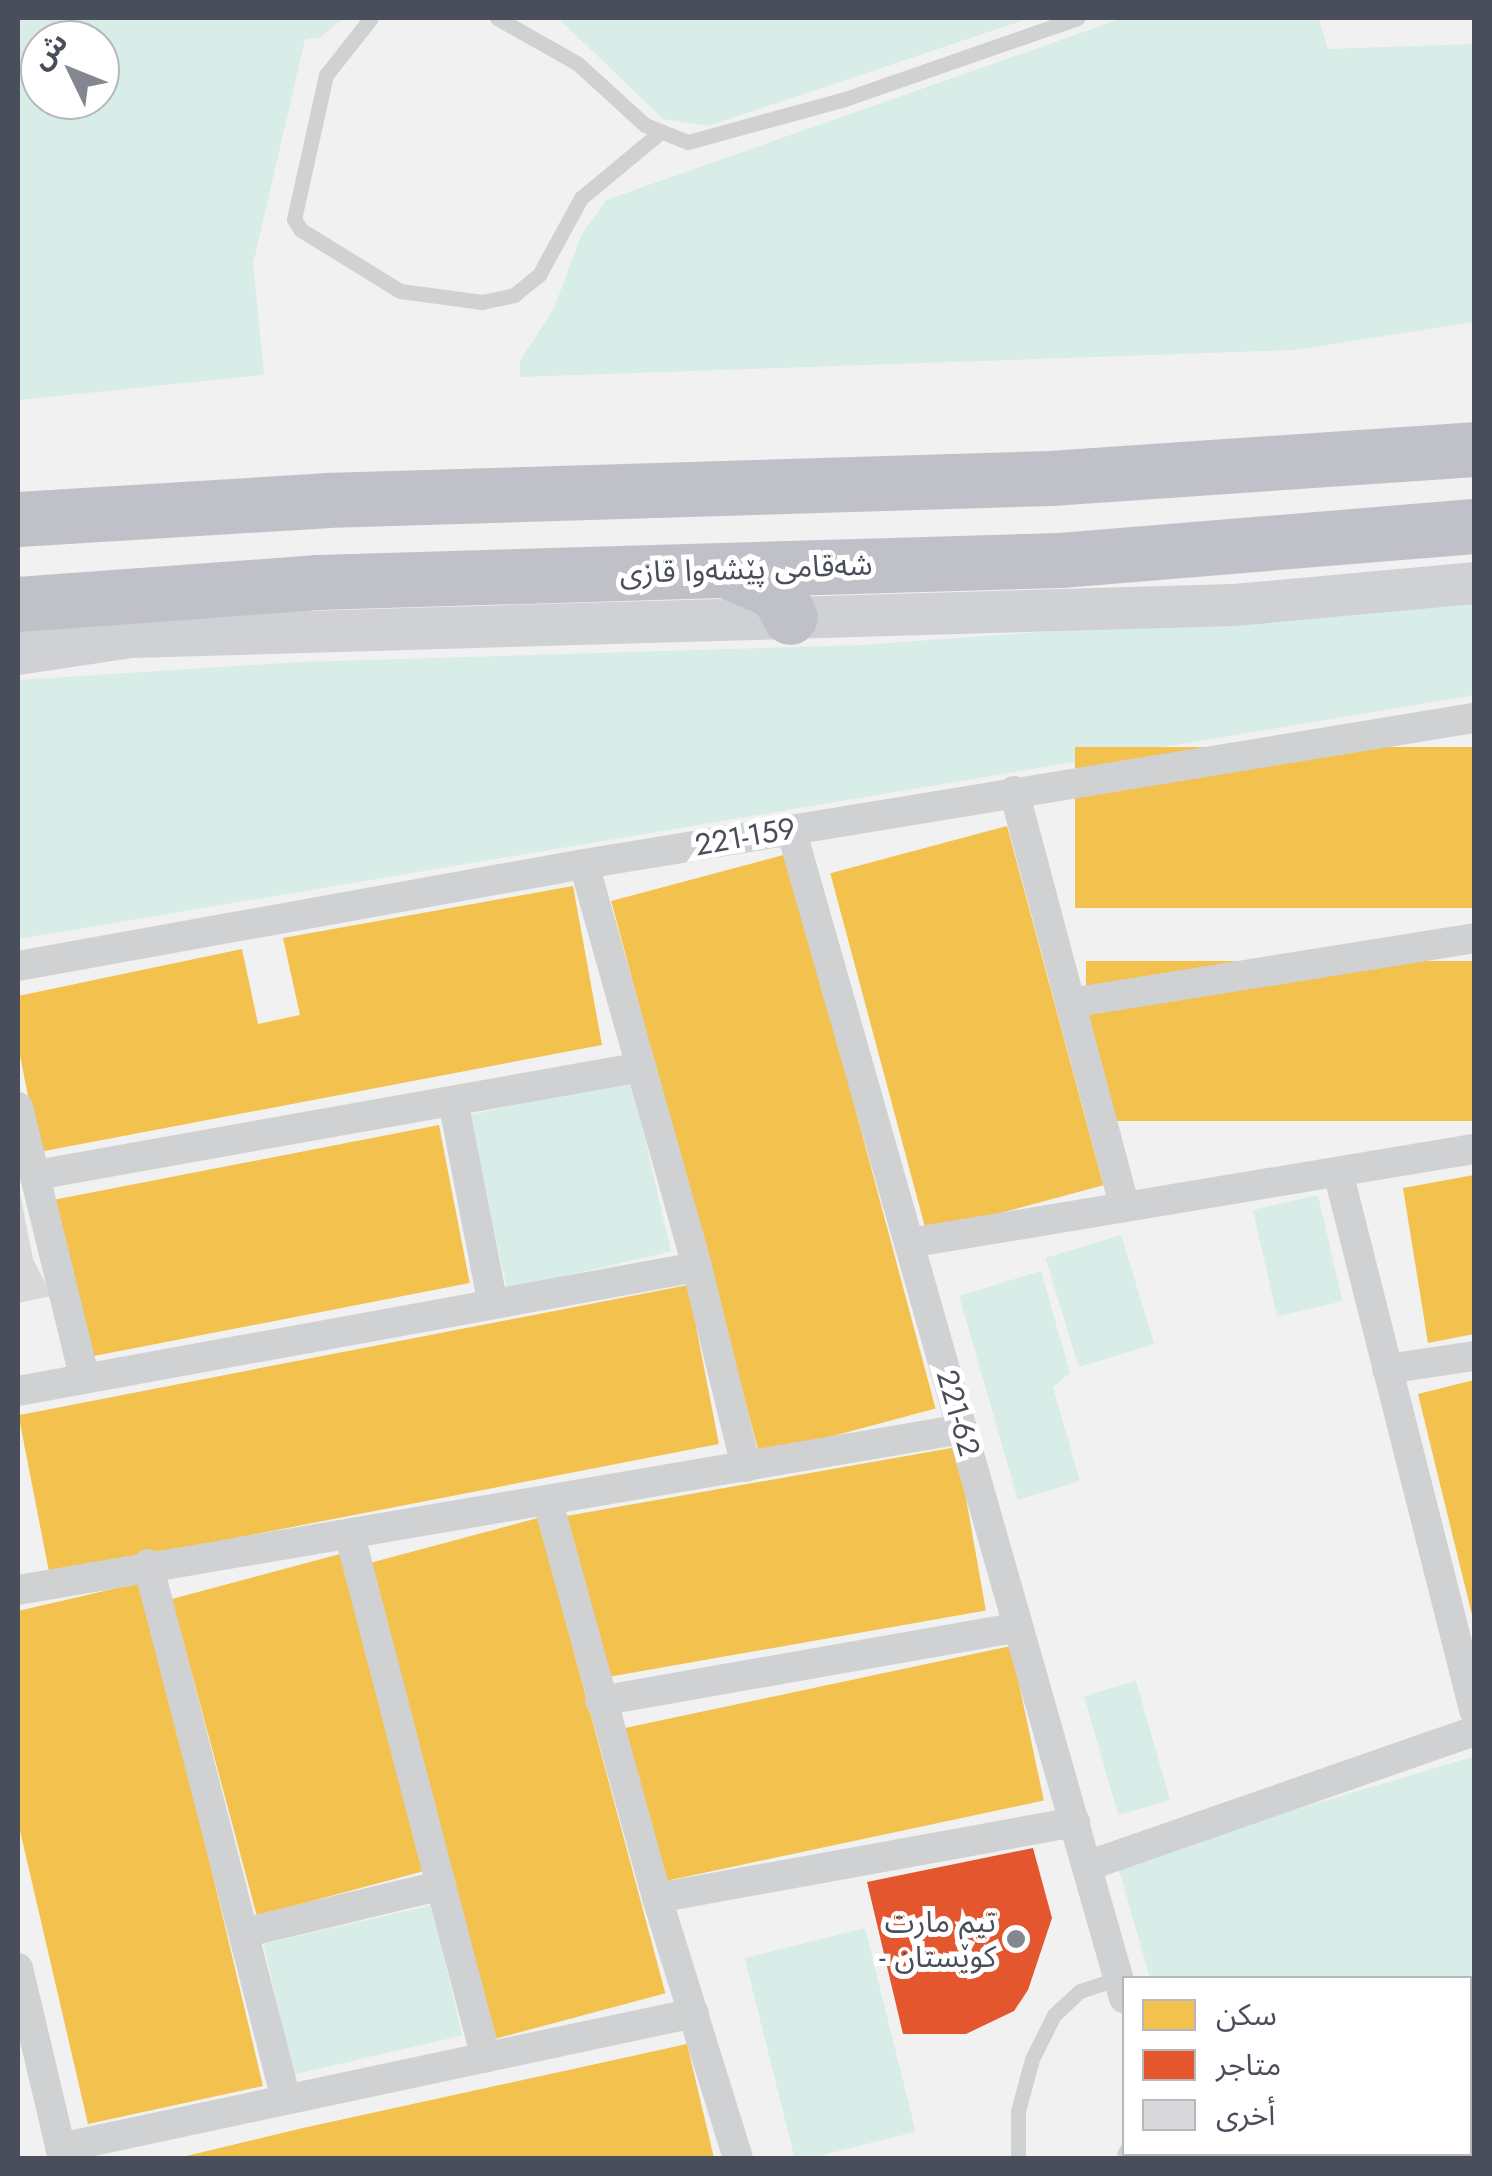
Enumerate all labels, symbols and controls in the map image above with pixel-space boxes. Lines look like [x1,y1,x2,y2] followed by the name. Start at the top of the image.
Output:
[20,20,120,120] north arrow
[21,23,77,79] text: ش
[619,547,873,591] street label: شەقامی پێشەوا قازی
[692,810,798,864] street label: 221-159
[929,1366,987,1460] street label: 221-62
[879,1904,996,1974] place label: تیم مارت - کوێستان
[1005,1928,1027,1950] marker: تیم مارت - کوێستان
[1122,1976,1472,2156] legend
[1216,1993,1277,2036] text: سكن
[1216,2043,1281,2086] text: متاجر
[1216,2093,1275,2136] text: أخرى

